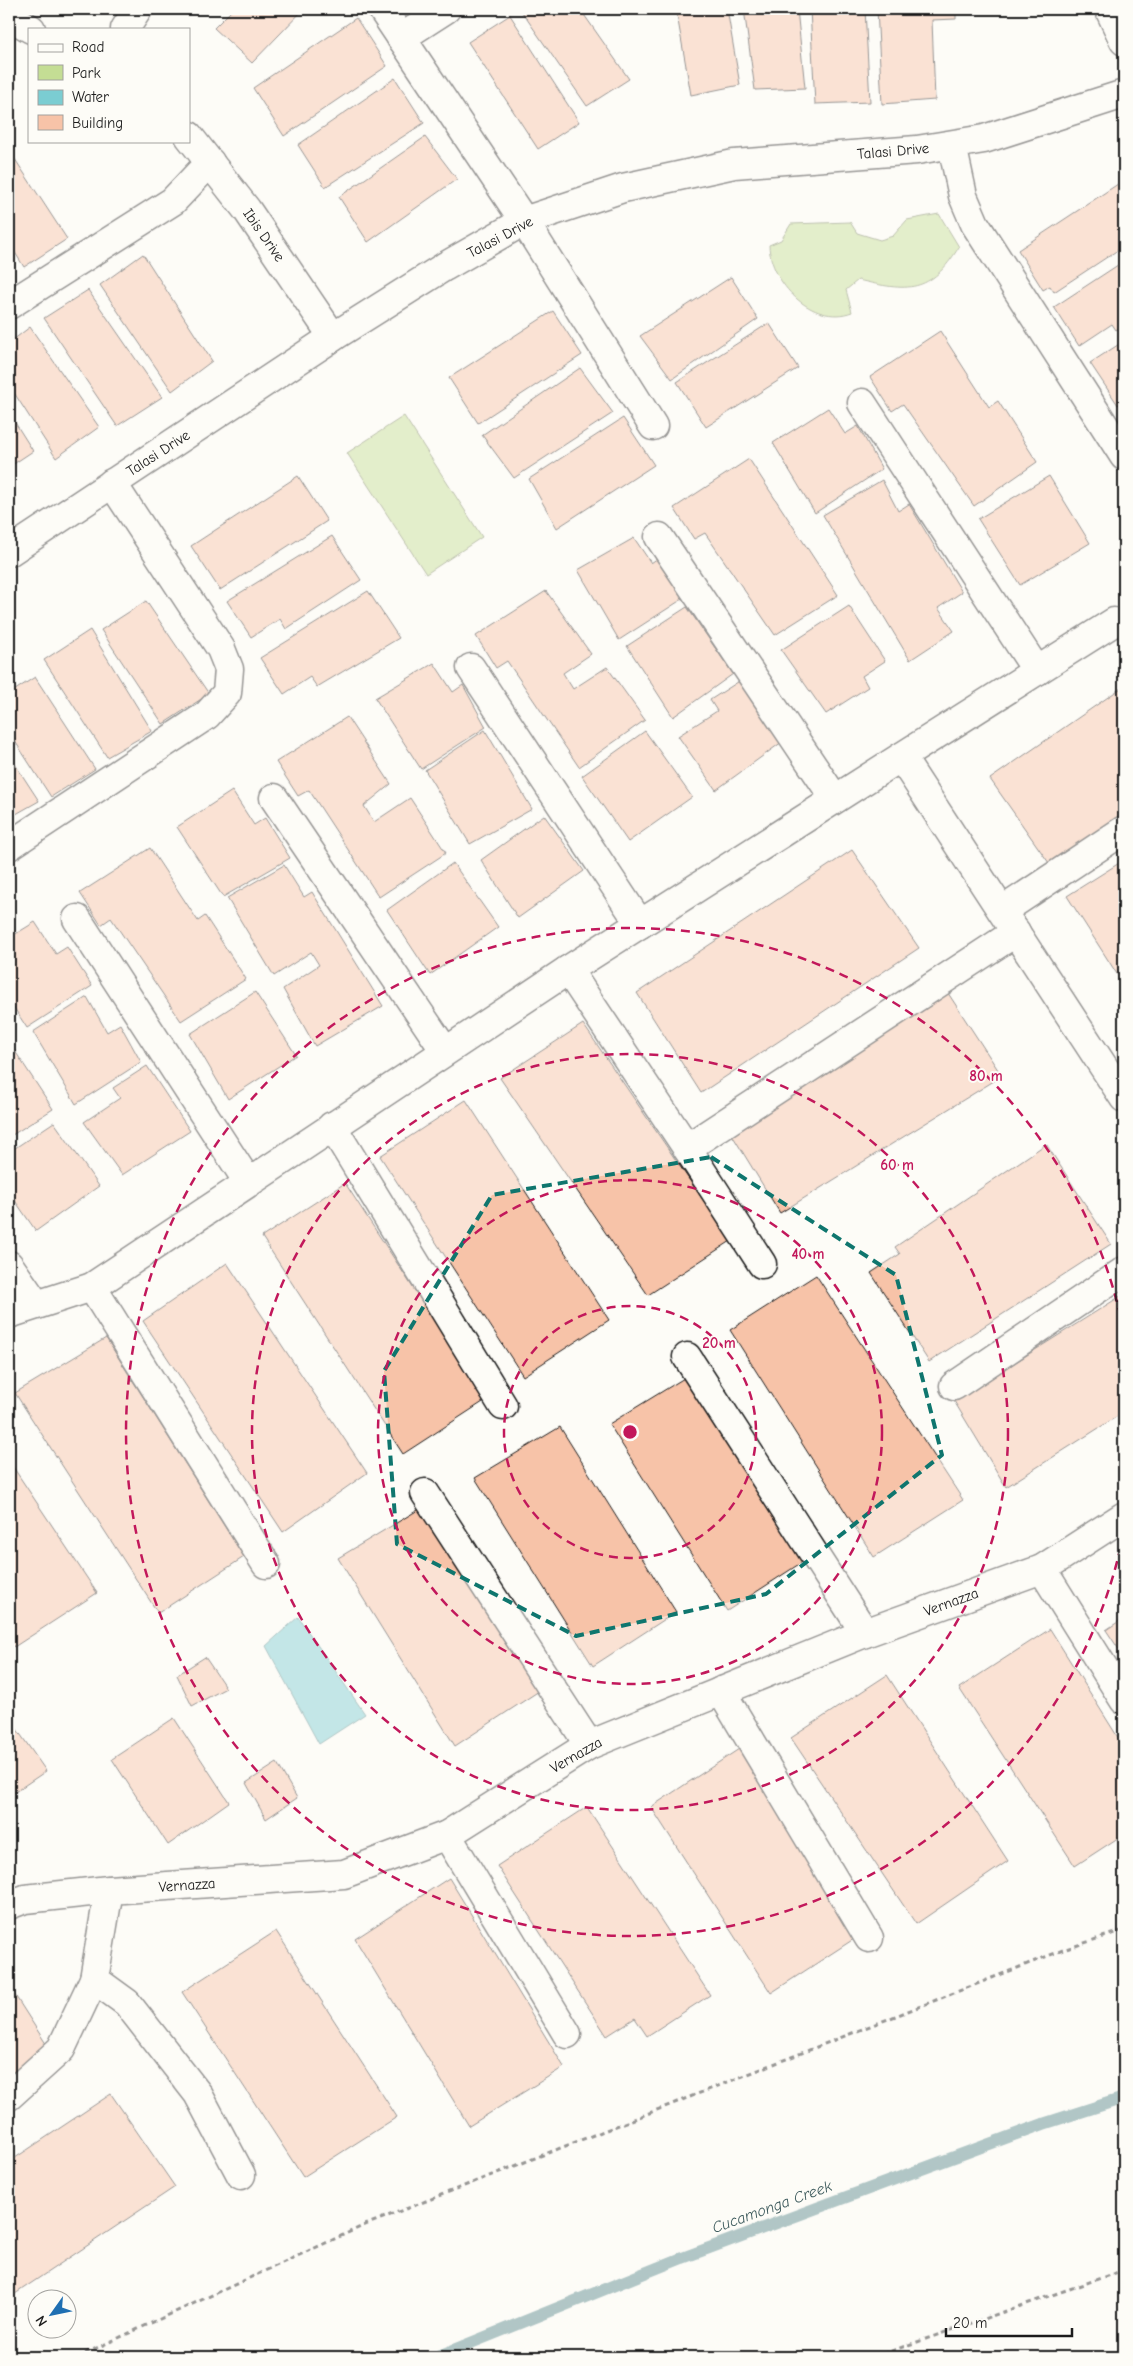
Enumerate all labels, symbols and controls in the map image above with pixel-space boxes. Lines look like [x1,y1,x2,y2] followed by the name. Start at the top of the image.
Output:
[28,28,190,142] legend
[72,38,104,56] text: Road
[72,64,101,82] text: Park
[72,88,109,106] text: Water
[72,114,123,132] text: Building
[856,139,930,163] street label: Talasi Drive
[239,205,289,265] street label: Ibis Drive
[464,212,536,262] street label: Talasi Drive
[123,426,194,480] street label: Talasi Drive
[969,1067,1003,1085] text: 80 m
[880,1156,914,1174] text: 60 m
[792,1245,825,1263] text: 40 m
[702,1334,736,1352] text: 20 m
[621,1423,639,1441] centre of rings
[921,1584,981,1620] street label: Vernazza
[547,1733,605,1777] street label: Vernazza
[158,1874,216,1896] street label: Vernazza
[710,2177,835,2237] water label: Cucamonga Creek
[28,2288,78,2338] north arrow
[946,2306,1072,2338] scale bar
[32,2312,51,2329] text: N
[953,2314,987,2332] text: 20 m

